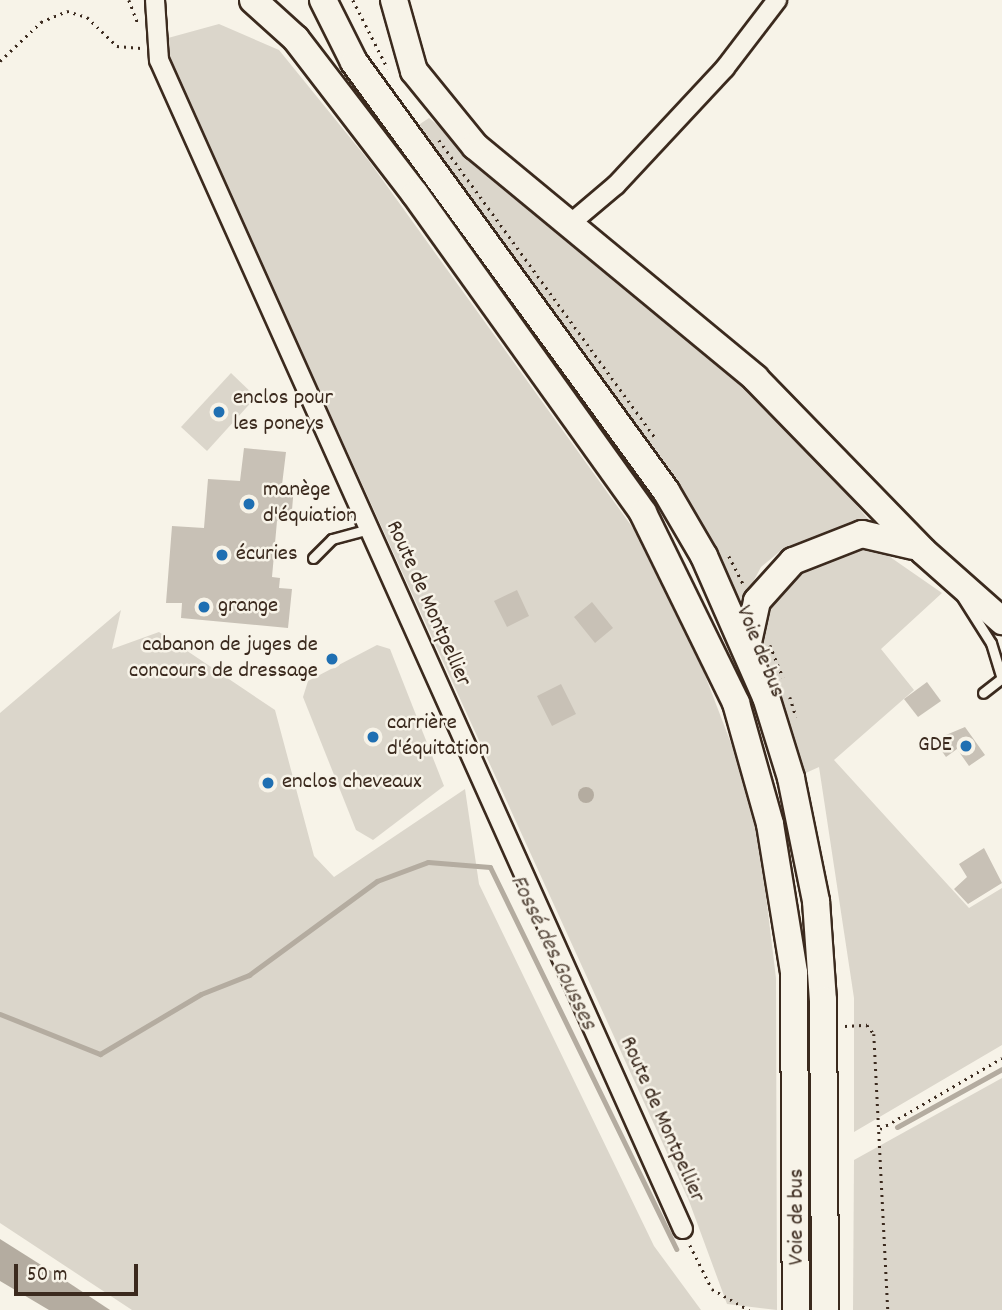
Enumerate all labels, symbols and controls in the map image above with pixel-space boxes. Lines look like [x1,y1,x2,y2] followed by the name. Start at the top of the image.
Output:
[233,385,333,439] place label: enclos pour les poneys
[211,404,227,420] marker: enclos pour les poneys
[263,477,357,531] place label: manège d'équiation
[241,496,257,512] marker: manège d'équiation
[378,517,476,691] street label: Route de Montpellier
[236,541,298,569] place label: écuries
[214,547,230,563] marker: écuries
[218,593,278,621] place label: grange
[196,599,212,615] marker: grange
[728,602,790,702] street label: Voie de bus
[129,632,318,686] place label: cabanon de juges de concours de dressage
[324,651,340,667] marker: cabanon de juges de concours de dressage
[387,710,489,764] place label: carrière d'équitation
[365,729,381,745] marker: carrière d'équitation
[918,732,952,760] place label: GDE
[958,738,974,754] marker: GDE
[282,769,421,797] place label: enclos cheveaux
[260,775,276,791] marker: enclos cheveaux
[502,871,602,1035] water label: Fossé des Gousses
[612,1033,710,1207] street label: Route de Montpellier
[784,1169,812,1265] street label: Voie de bus
[18,1250,142,1294] scale bar
[27,1261,67,1291] text: 50 m

